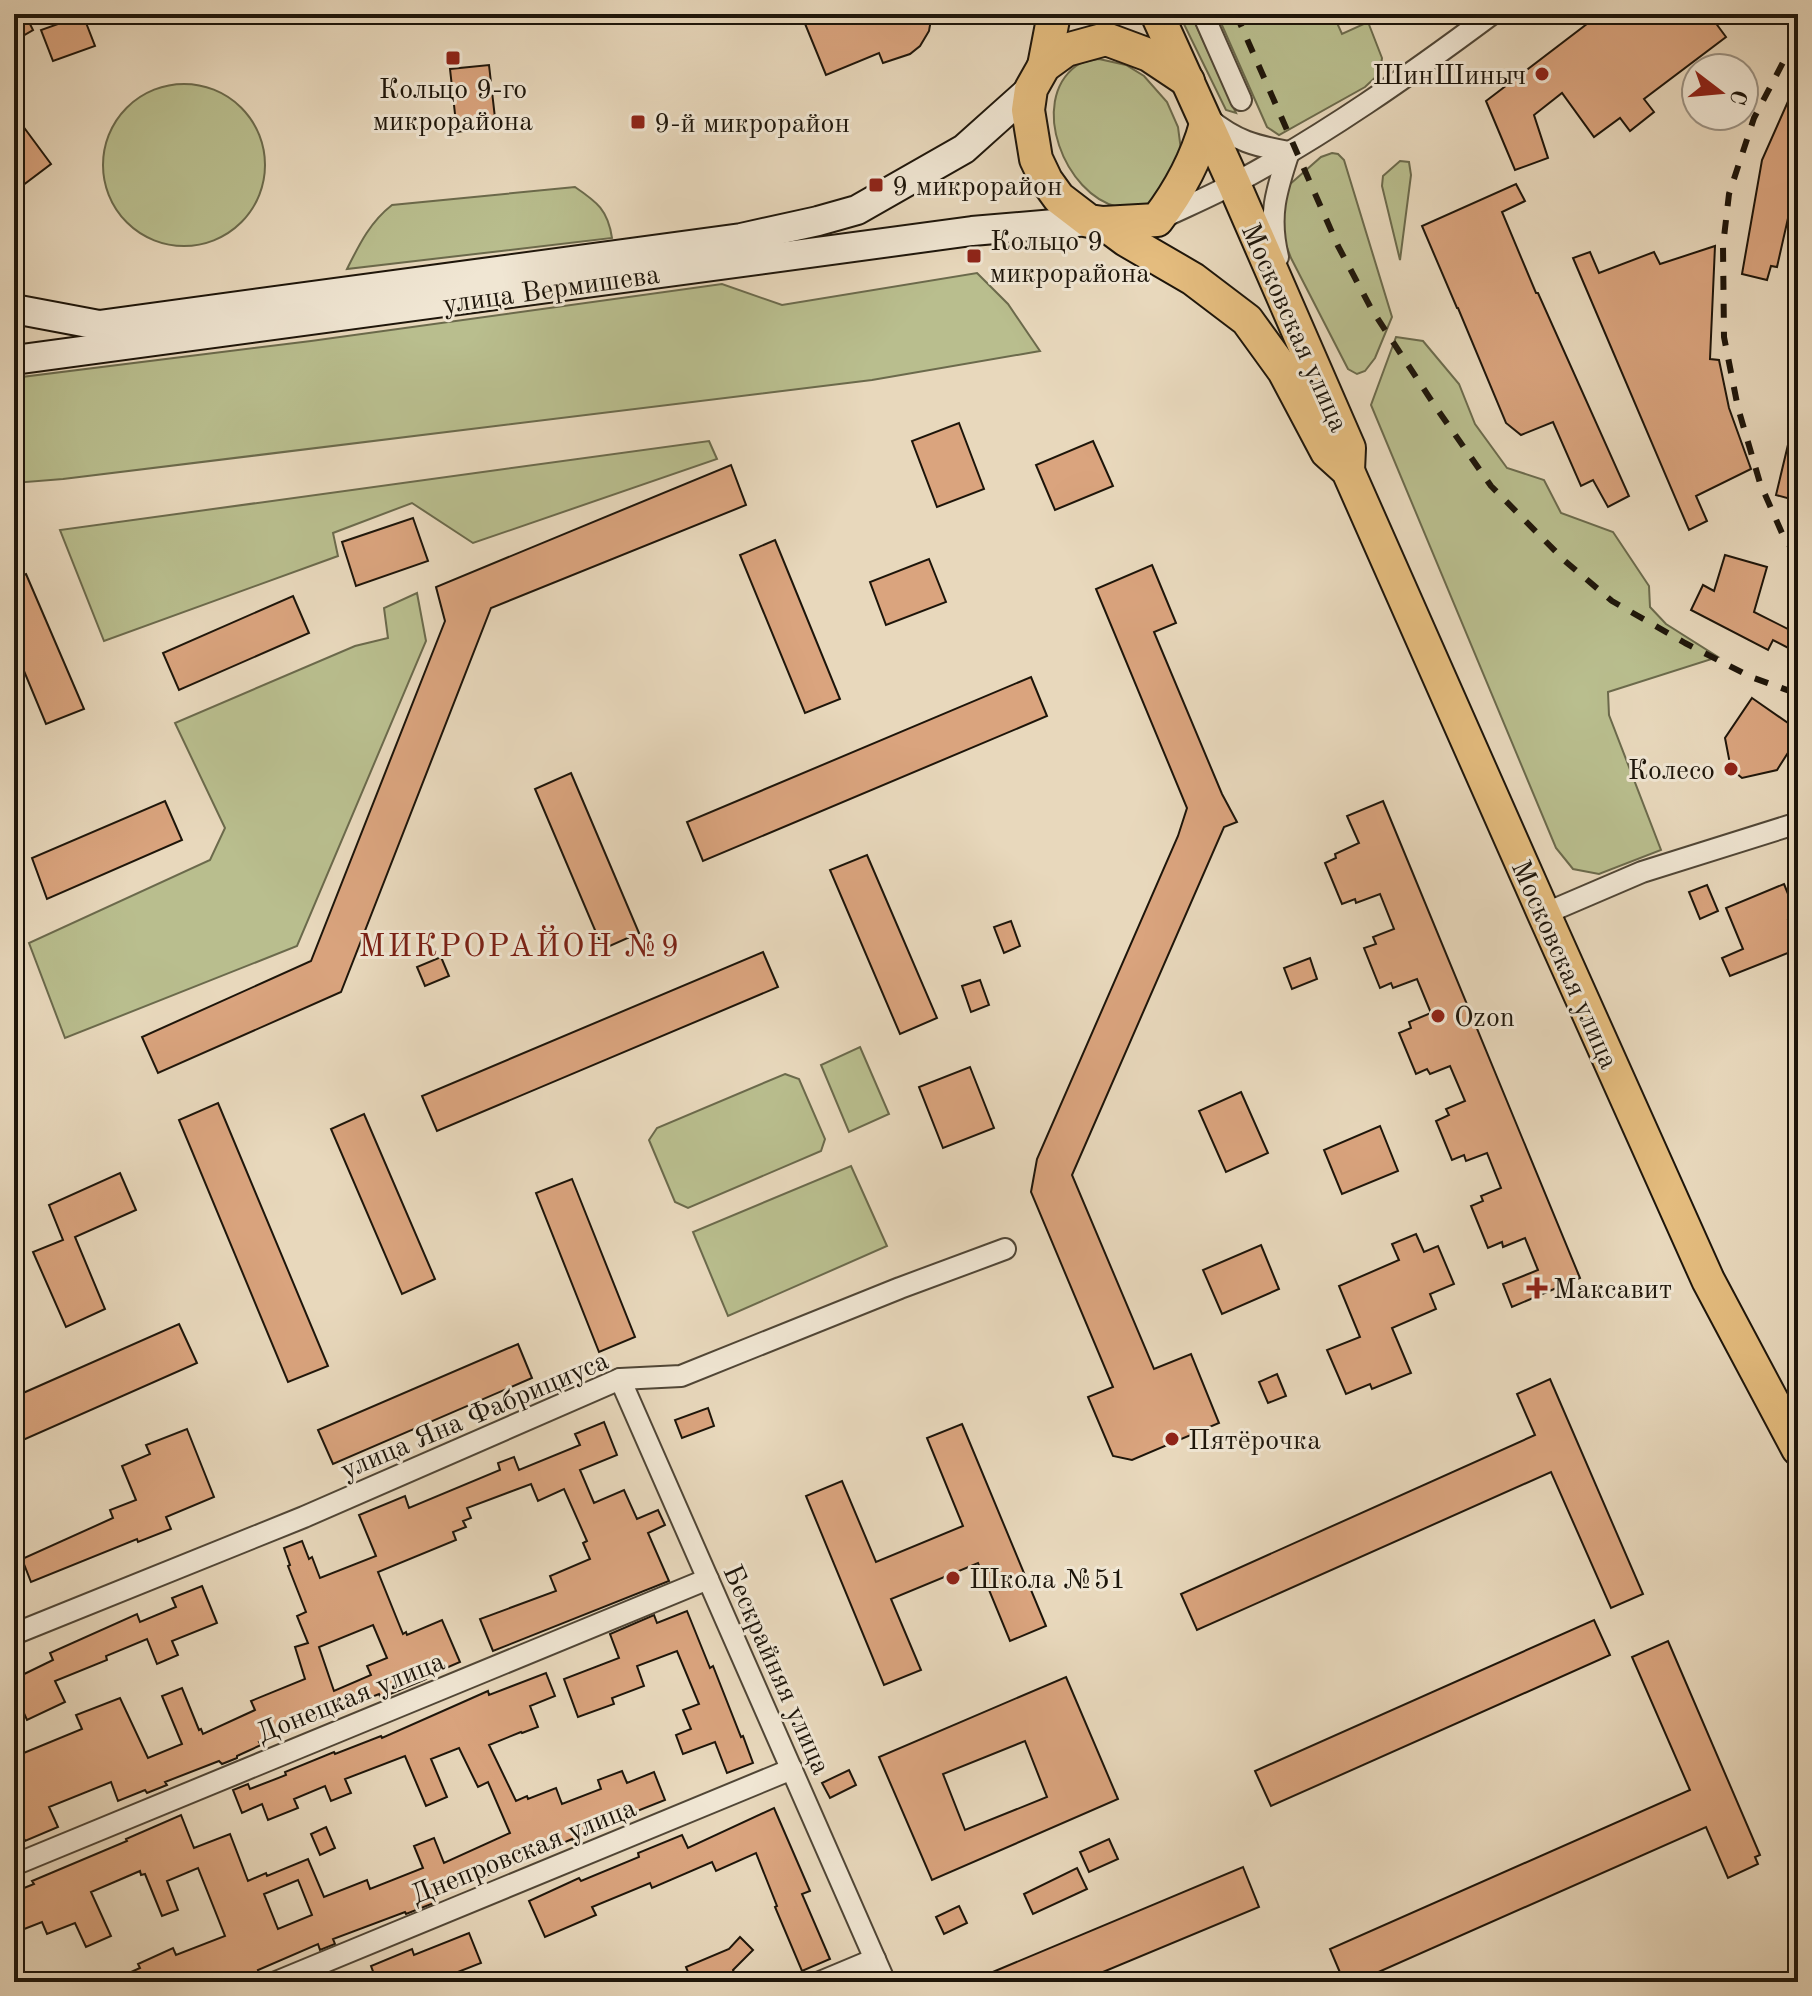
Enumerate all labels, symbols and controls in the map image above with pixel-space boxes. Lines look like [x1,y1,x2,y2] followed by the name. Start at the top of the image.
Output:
[444,49,462,67] marker: Кольцо 9-го микрорайона
[1680,52,1760,132] north arrow
[1372,63,1526,91] place label: ШинШиныч
[1533,65,1551,83] marker: ШинШиныч
[373,77,533,137] place label: Кольцо 9-го микрорайона
[1725,87,1750,107] text: С
[654,111,850,139] place label: 9-й микрорайон
[629,113,647,131] marker: 9-й микрорайон
[892,174,1062,202] place label: 9 микрорайон
[867,176,885,194] marker: 9 микрорайон
[1235,220,1352,437] street label: Московская улица
[990,229,1150,289] place label: Кольцо 9 микрорайона
[965,247,983,265] marker: Кольцо 9 микрорайона
[441,262,662,320] street label: улица Вермишева
[1628,758,1715,786] place label: Колесо
[1722,760,1740,778] marker: Колесо
[1505,857,1622,1074] street label: Московская улица
[359,925,681,964] district label: МИКРОРАЙОН №9
[1454,1005,1515,1033] place label: Ozon
[1429,1007,1447,1025] marker: Ozon
[1553,1277,1672,1305] place label: Максавит
[1528,1279,1546,1297] marker: Максавит
[337,1347,613,1486] street label: улица Яна Фабрициуса
[1188,1428,1321,1456] place label: Пятёрочка
[1163,1430,1181,1448] marker: Пятёрочка
[716,1561,834,1779] street label: Бескрайняя улица
[969,1567,1126,1595] place label: Школа №51
[944,1569,962,1587] marker: Школа №51
[253,1648,449,1749] street label: Донецкая улица
[408,1795,641,1911] street label: Днепровская улица

